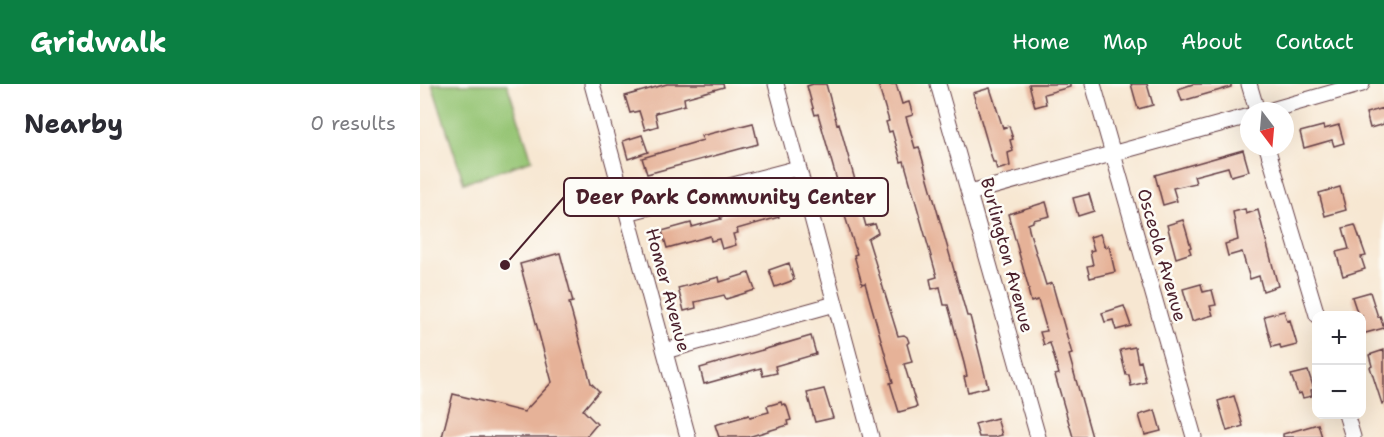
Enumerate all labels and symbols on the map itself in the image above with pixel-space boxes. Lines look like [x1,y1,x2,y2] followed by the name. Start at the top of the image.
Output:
[1240,102,1294,156] north arrow
[975,175,1039,335] street label: Burlington Avenue
[564,178,888,216] callout: Deer Park Community Center
[576,184,877,210] text: Deer Park Community Center
[1132,186,1192,324] street label: Osceola Avenue
[640,225,696,355] street label: Homer Avenue

